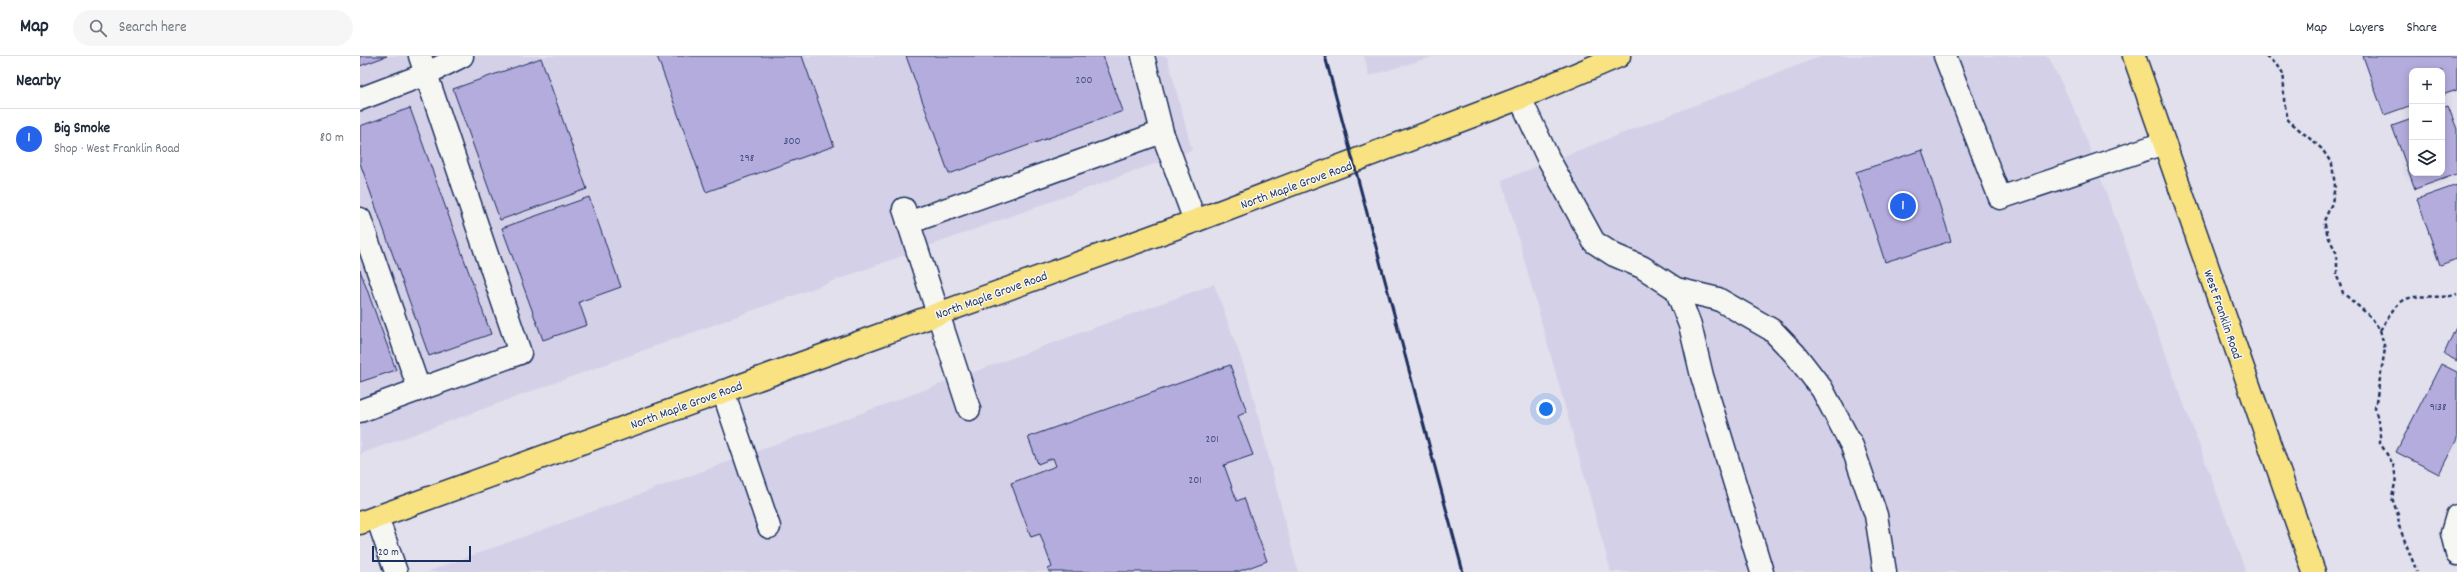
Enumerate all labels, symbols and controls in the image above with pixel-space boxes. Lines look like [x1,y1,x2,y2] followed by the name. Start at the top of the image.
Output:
[73,10,353,46] search box
[20,14,49,41] text: Map
[87,17,109,39] icon: search
[119,17,187,39] text: Search here
[2306,18,2327,38] text: Map
[2349,18,2384,38] text: Layers
[2406,18,2437,38] text: Share
[2409,68,2445,176] map controls
[2409,68,2445,104] button: +
[16,70,60,94] text: Nearby
[1076,73,1092,89] house number: 200
[2409,104,2445,140] button: −
[54,118,110,140] text: Big Smoke
[28,129,30,148] text: 1
[320,129,344,148] text: 80 m
[784,134,800,150] house number: 300
[54,140,180,159] text: Shop · West Franklin Road
[2409,140,2445,176] button: layers
[740,151,754,167] house number: 298
[1238,157,1355,215] street label: North Maple Grove Road
[1890,191,1916,221] pin: 1
[933,267,1050,325] street label: North Maple Grove Road
[2197,268,2246,362] street label: West Franklin Road
[628,377,745,435] street label: North Maple Grove Road
[1536,399,1556,419] your location
[2430,400,2446,416] house number: 9138
[1205,432,1219,448] house number: 201
[1188,473,1202,489] house number: 201
[372,544,471,563] scale bar
[378,545,399,561] text: 20 m

